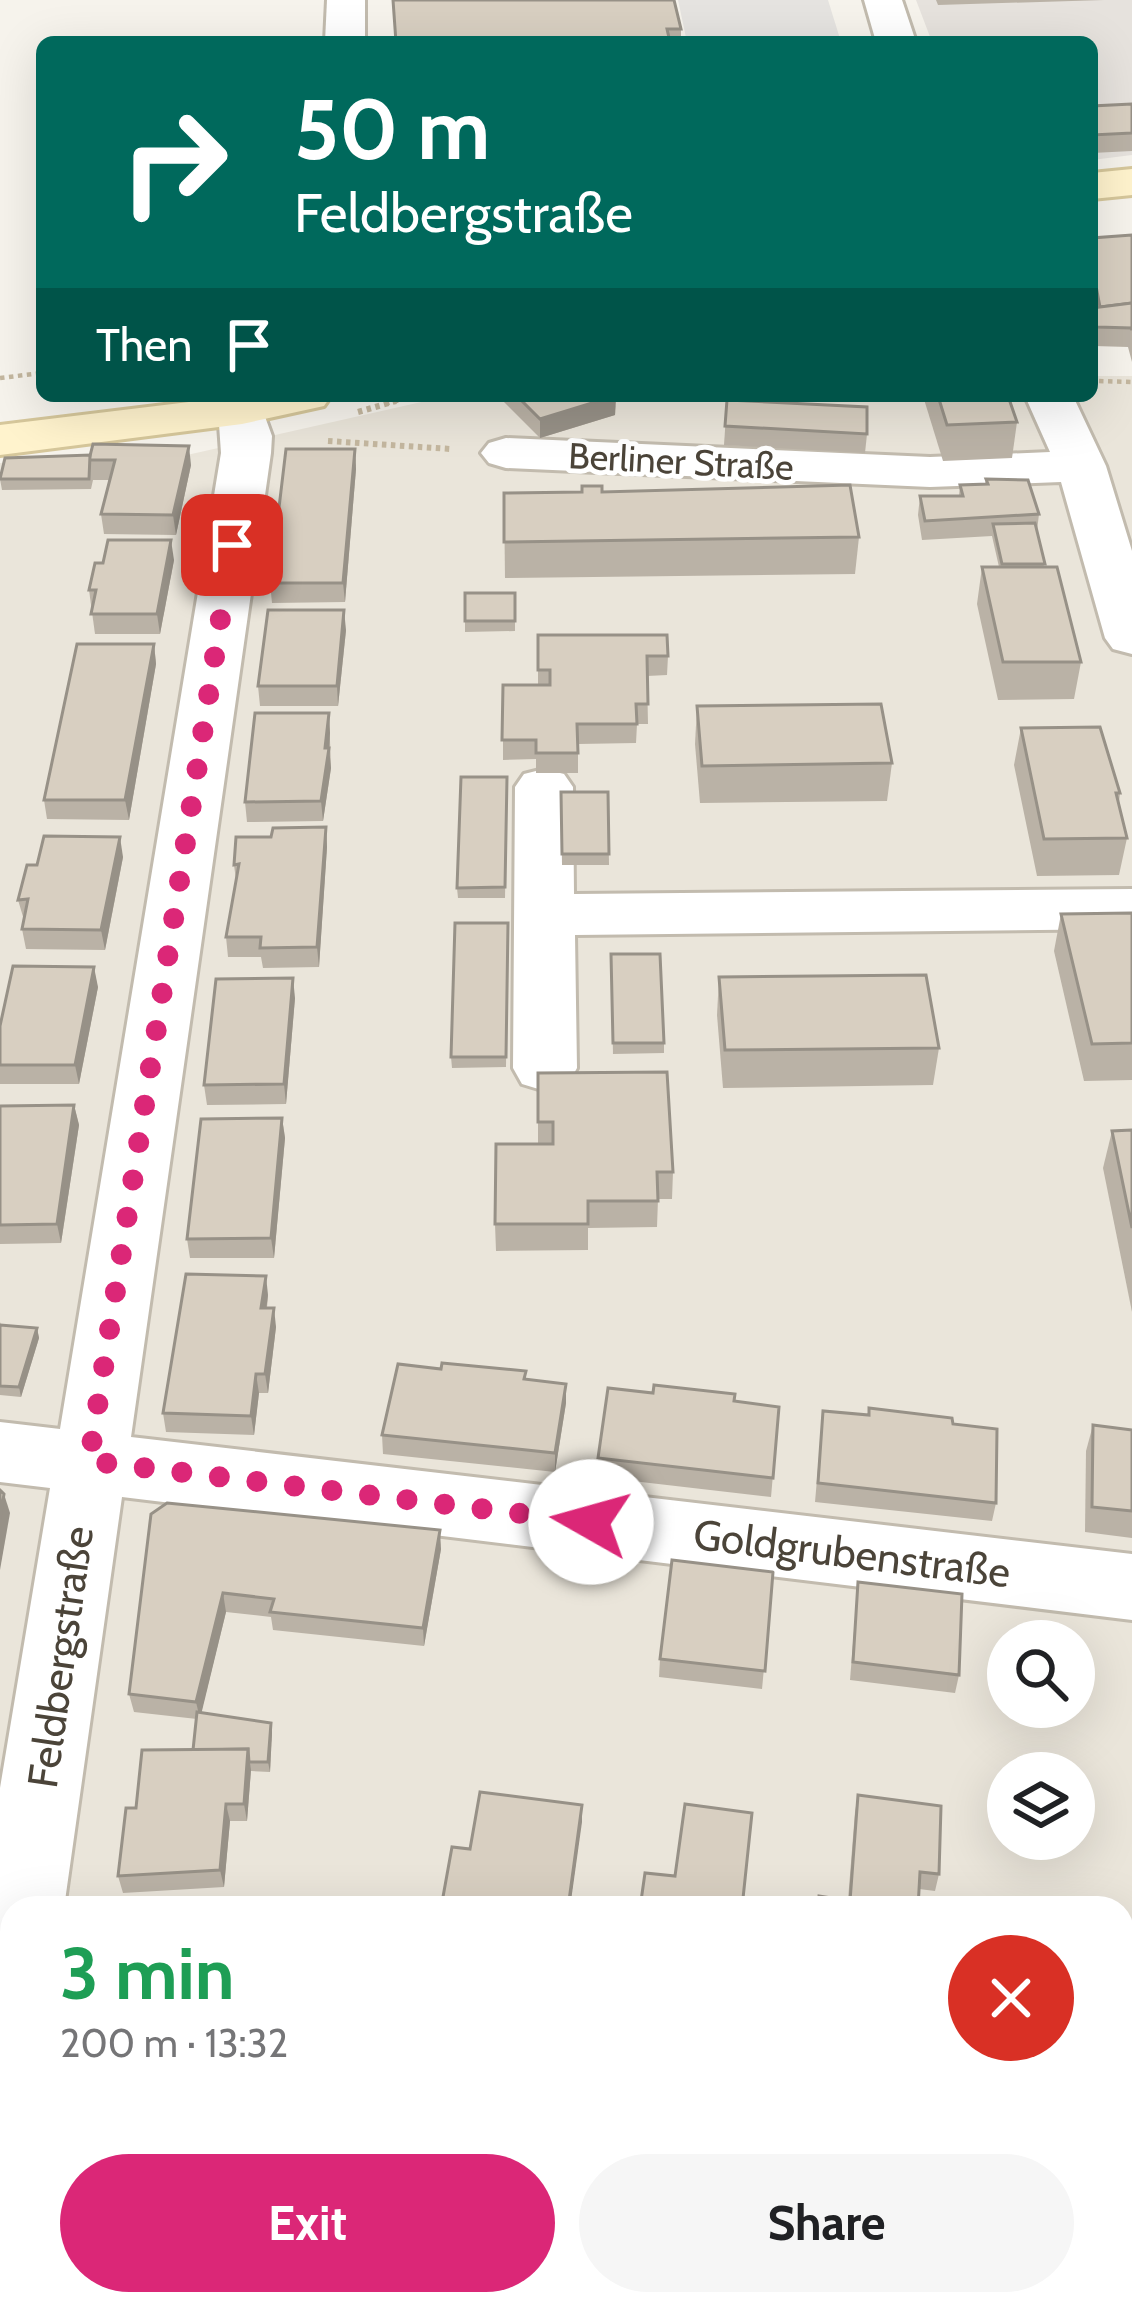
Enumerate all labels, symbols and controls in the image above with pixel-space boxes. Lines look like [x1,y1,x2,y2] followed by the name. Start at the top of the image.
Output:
[294,78,490,180] text: 50 m
[96,84,252,240] icon: right
[294,180,633,246] text: Feldbergstraße
[216,312,282,378] icon: arrive
[96,318,192,372] text: Then
[567,433,795,489] street label: Berliner Straße
[181,494,283,596] pin
[199,512,265,578] icon: arrive
[528,1459,654,1585] position arrow
[691,1508,1013,1598] street label: Goldgrubenstraße
[16,1523,104,1791] street label: Feldbergstraße
[987,1620,1095,1860] map controls
[987,1620,1095,1728] button: search
[987,1752,1095,1860] button: layers
[60,1930,235,2017] text: 3 min
[948,1935,1074,2061] button: close
[60,2019,288,2067] text: 200 m · 13:32
[60,2154,555,2292] button: Exit
[579,2154,1074,2292] button: Share

